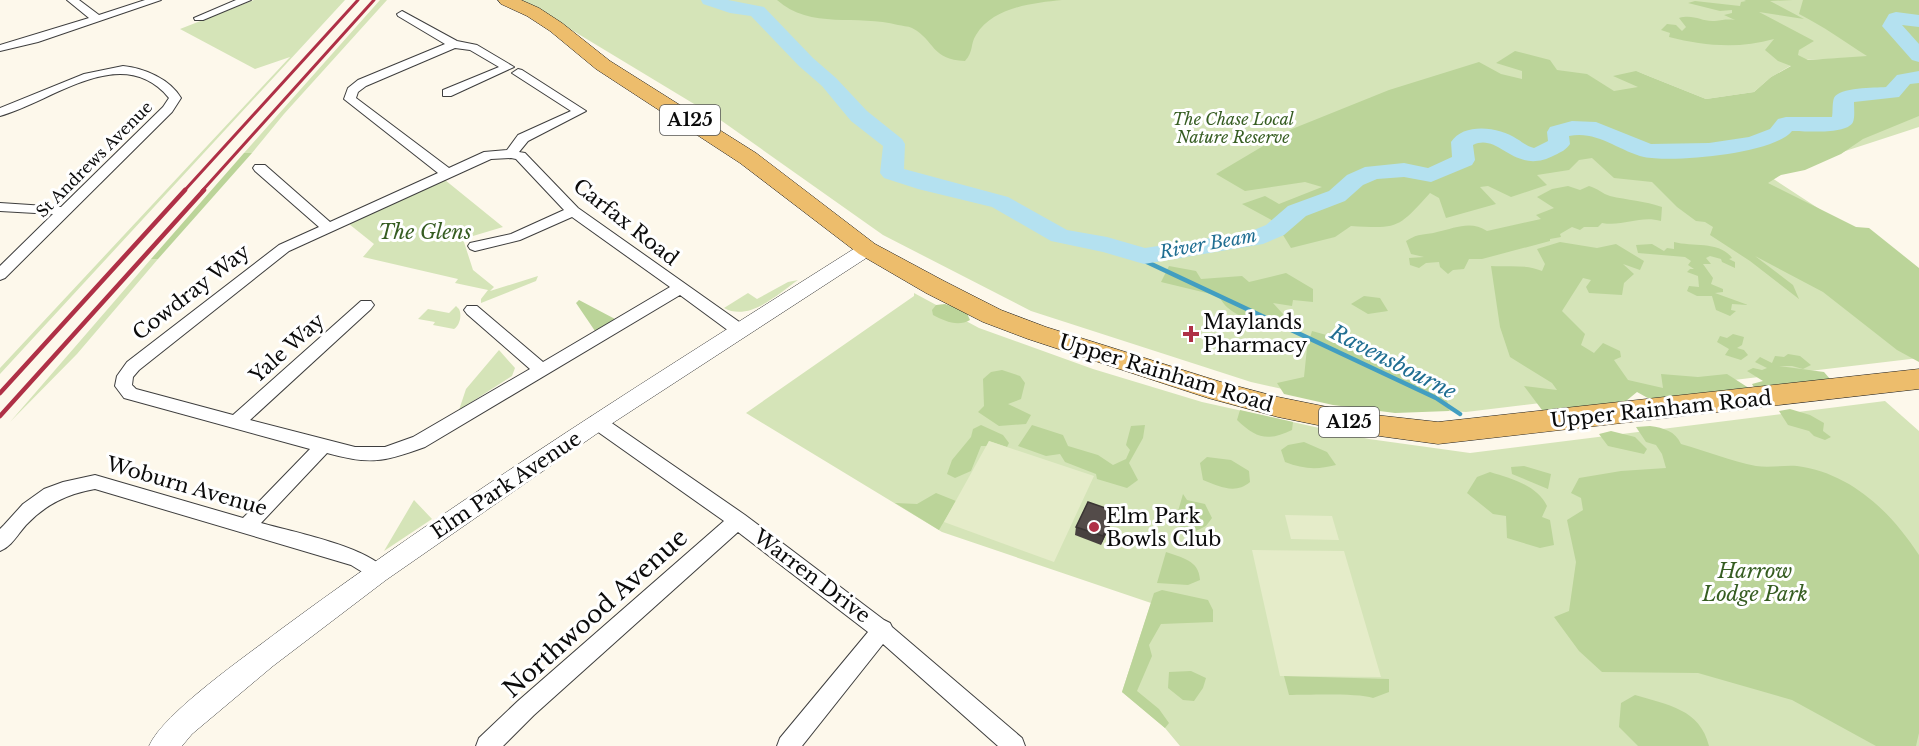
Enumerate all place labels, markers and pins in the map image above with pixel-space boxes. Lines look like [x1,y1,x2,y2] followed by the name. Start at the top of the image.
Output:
[1203,310,1307,357] place label: Maylands Pharmacy
[1184,327,1198,341] marker: Maylands Pharmacy
[1106,504,1221,551] place label: Elm Park Bowls Club
[1087,520,1101,534] marker: Elm Park Bowls Club

